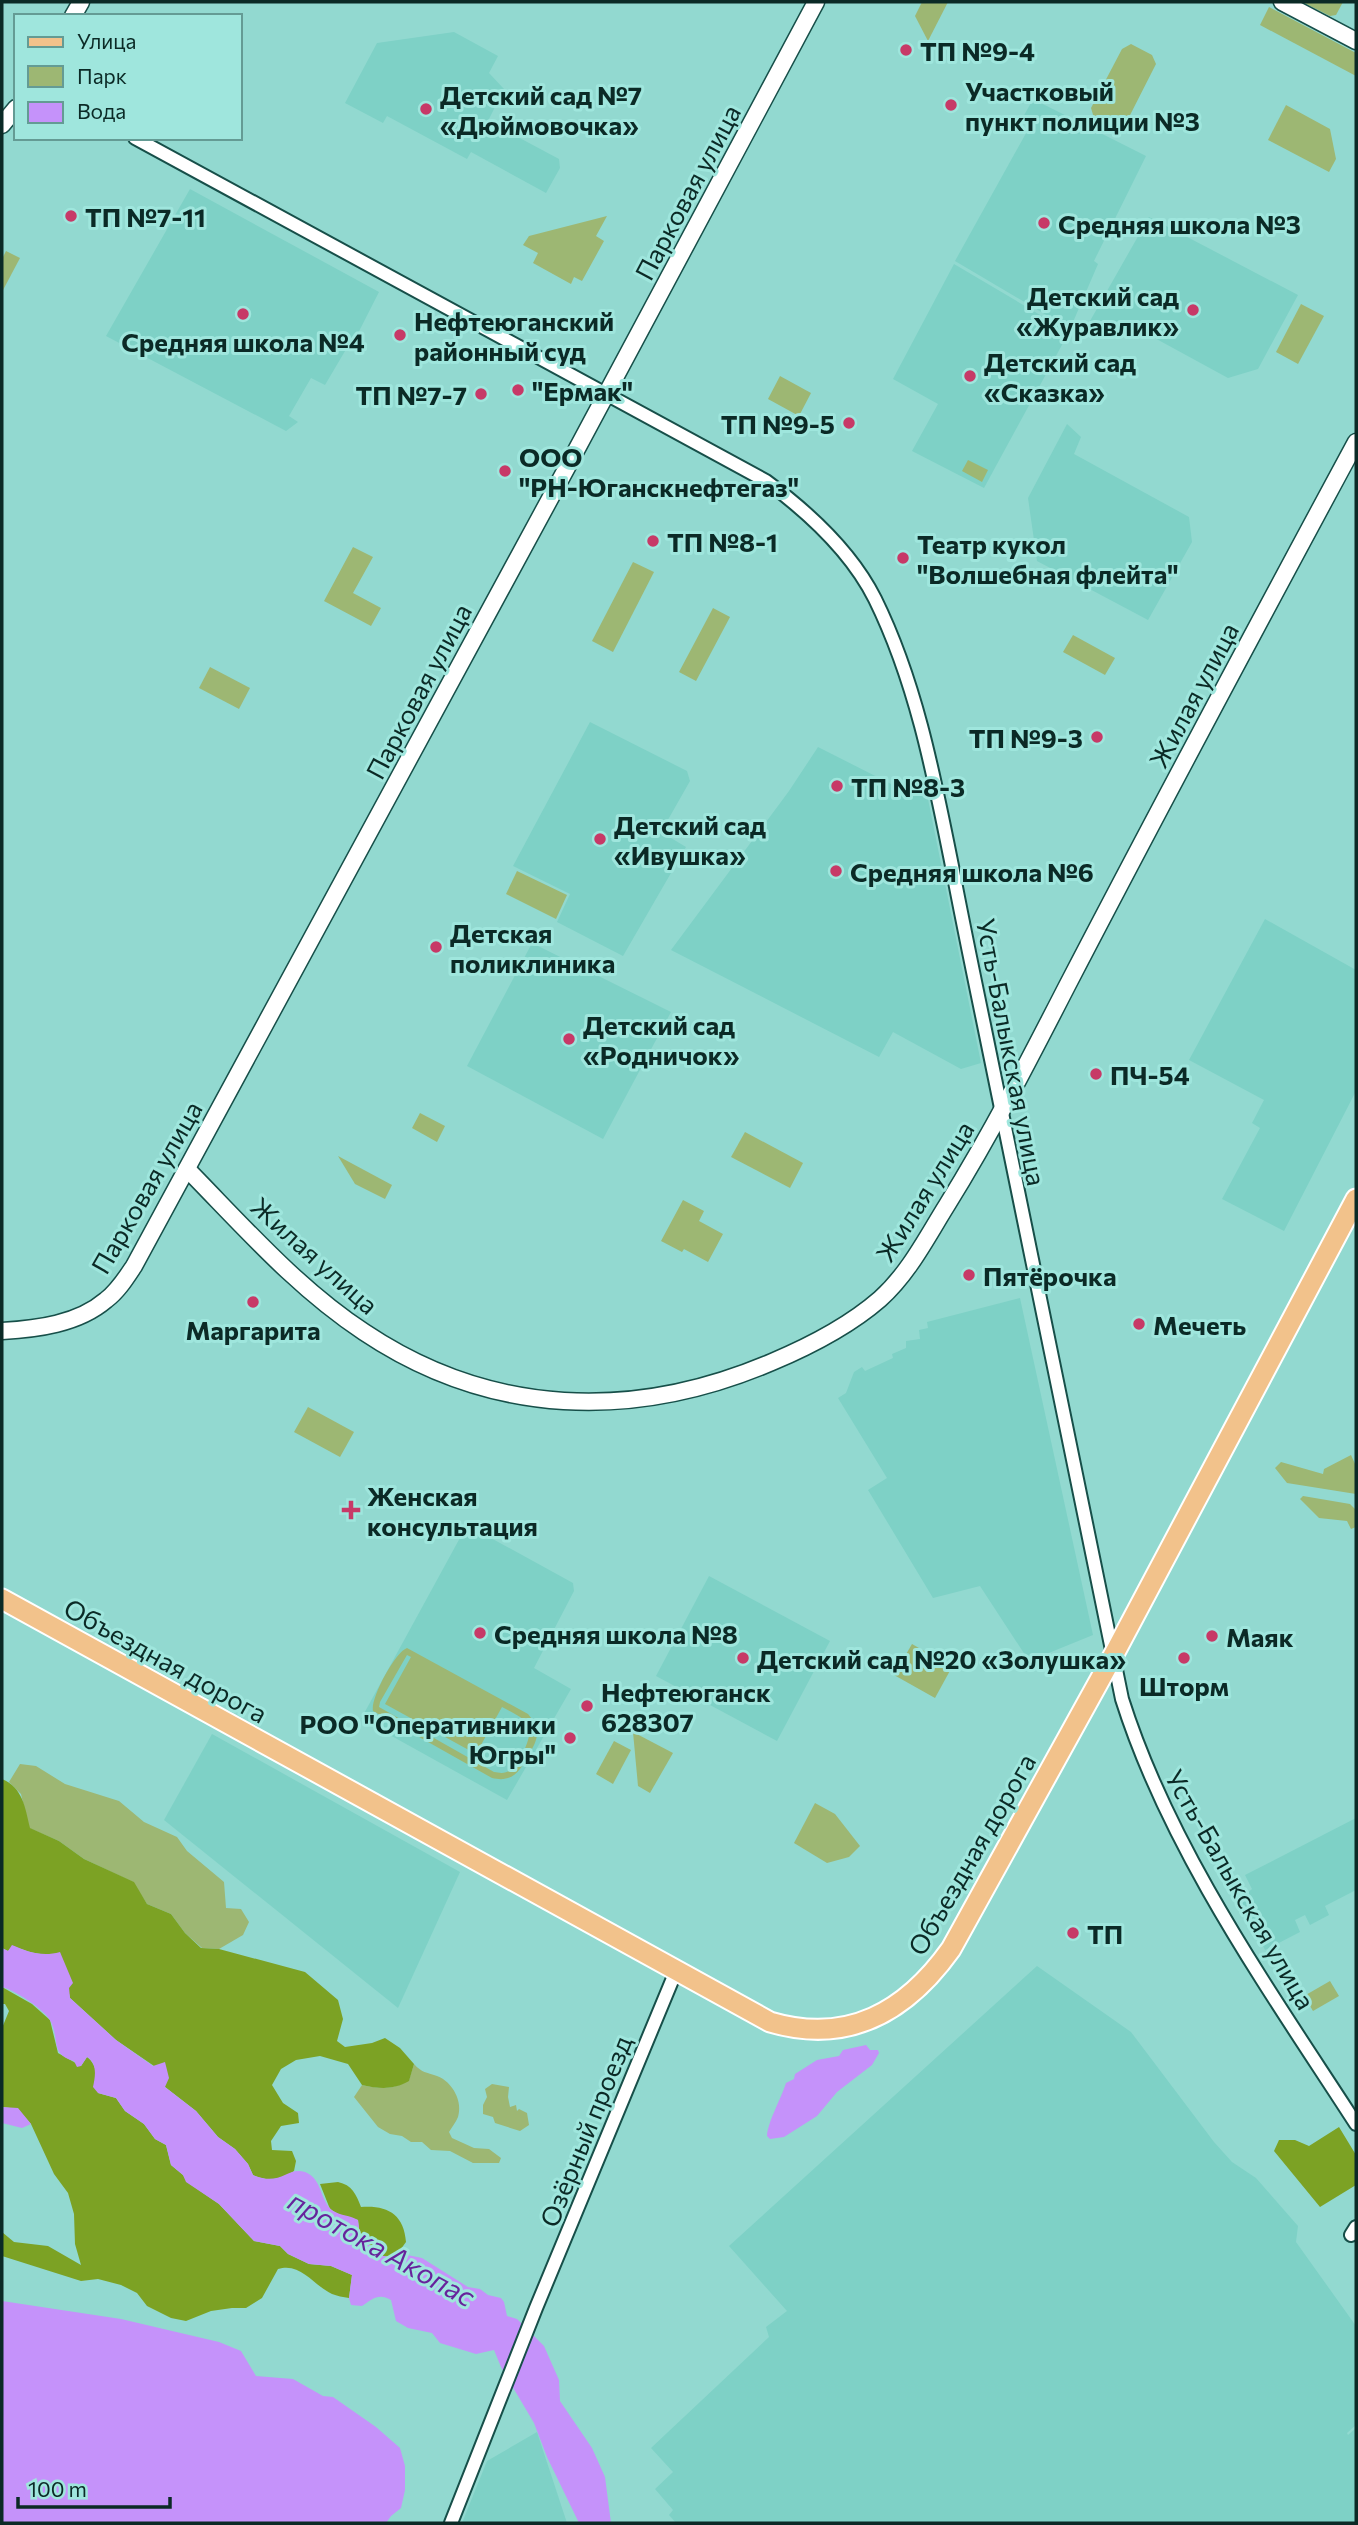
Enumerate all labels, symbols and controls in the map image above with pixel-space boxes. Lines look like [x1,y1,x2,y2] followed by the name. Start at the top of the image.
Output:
[14,14,242,140] legend
[77,28,136,53] text: Улица
[920,35,1035,66] place label: ТП №9-4
[898,42,914,58] marker: ТП №9-4
[77,63,127,88] text: Парк
[965,75,1200,136] place label: Участковый пункт полиции №3
[440,79,642,140] place label: Детский сад №7 «Дюймовочка»
[943,97,959,113] marker: Участковый пункт полиции №3
[77,98,126,123] text: Вода
[628,99,746,285] street label: Парковая улица
[418,101,434,117] marker: Детский сад №7 «Дюймовочка»
[85,201,206,232] place label: ТП №7-11
[63,208,79,224] marker: ТП №7-11
[1058,208,1301,239] place label: Средняя школа №3
[1036,215,1052,231] marker: Средняя школа №3
[1016,280,1179,341] place label: Детский сад «Журавлик»
[1185,302,1201,318] marker: Детский сад «Журавлик»
[414,305,614,366] place label: Нефтеюганский районный суд
[235,306,251,322] marker: Средняя школа №4
[121,326,365,357] place label: Средняя школа №4
[392,327,408,343] marker: Нефтеюганский районный суд
[984,346,1136,407] place label: Детский сад «Сказка»
[962,368,978,384] marker: Детский сад «Сказка»
[532,375,633,406] place label: "Ермак"
[355,379,467,410] place label: ТП №7-7
[510,382,526,398] marker: "Ермак"
[473,386,489,402] marker: ТП №7-7
[721,408,835,439] place label: ТП №9-5
[841,415,857,431] marker: ТП №9-5
[519,441,799,502] place label: ООО "РН-Юганскнефтегаз"
[497,463,513,479] marker: ООО "РН-Юганскнефтегаз"
[667,526,778,557] place label: ТП №8-1
[917,528,1179,589] place label: Театр кукол "Волшебная флейта"
[645,533,661,549] marker: ТП №8-1
[895,550,911,566] marker: Театр кукол "Волшебная флейта"
[359,598,477,784] street label: Парковая улица
[1142,617,1244,773] street label: Жилая улица
[969,722,1083,753] place label: ТП №9-3
[1089,729,1105,745] marker: ТП №9-3
[851,771,965,802] place label: ТП №8-3
[829,778,845,794] marker: ТП №8-3
[614,809,766,870] place label: Детский сад «Ивушка»
[592,831,608,847] marker: Детский сад «Ивушка»
[850,856,1094,887] place label: Средняя школа №6
[828,863,844,879] marker: Средняя школа №6
[971,916,1053,1188] street label: Усть-Балыкская улица
[450,917,615,978] place label: Детская поликлиника
[428,939,444,955] marker: Детская поликлиника
[583,1009,740,1070] place label: Детский сад «Родничок»
[561,1031,577,1047] marker: Детский сад «Родничок»
[1110,1059,1190,1090] place label: ПЧ-54
[1088,1066,1104,1082] marker: ПЧ-54
[84,1095,208,1279] street label: Парковая улица
[868,1115,980,1267] street label: Жилая улица
[245,1190,385,1320] street label: Жилая улица
[983,1260,1116,1291] place label: Пятёрочка
[961,1267,977,1283] marker: Пятёрочка
[245,1294,261,1310] marker: Маргарита
[1153,1309,1246,1340] place label: Мечеть
[185,1314,321,1345] place label: Маргарита
[1131,1316,1147,1332] marker: Мечеть
[367,1480,538,1541] place label: Женская консультация
[341,1500,361,1520] marker: Женская консультация
[59,1591,273,1729] street label: Объездная дорога
[494,1618,738,1649] place label: Средняя школа №8
[1226,1621,1294,1652] place label: Маяк
[472,1625,488,1641] marker: Средняя школа №8
[1204,1628,1220,1644] marker: Маяк
[757,1643,1126,1674] place label: Детский сад №20 «Золушка»
[735,1650,751,1666] marker: Детский сад №20 «Золушка»
[1176,1650,1192,1666] marker: Шторм
[1139,1670,1229,1701] place label: Шторм
[601,1676,771,1737] place label: Нефтеюганск 628307
[579,1698,595,1714] marker: Нефтеюганск 628307
[300,1708,556,1769] place label: РОО "Оперативники Югры"
[562,1730,578,1746] marker: РОО "Оперативники Югры"
[901,1748,1041,1960] street label: Объездная дорога
[1160,1764,1322,2014] street label: Усть-Балыкская улица
[1087,1918,1123,1949] place label: ТП
[1065,1925,1081,1941] marker: ТП
[533,2031,637,2231] street label: Озёрный проезд
[283,2183,481,2313] water label: протока Акопас
[18,2466,170,2510] scale bar
[28,2476,87,2501] text: 100 m

